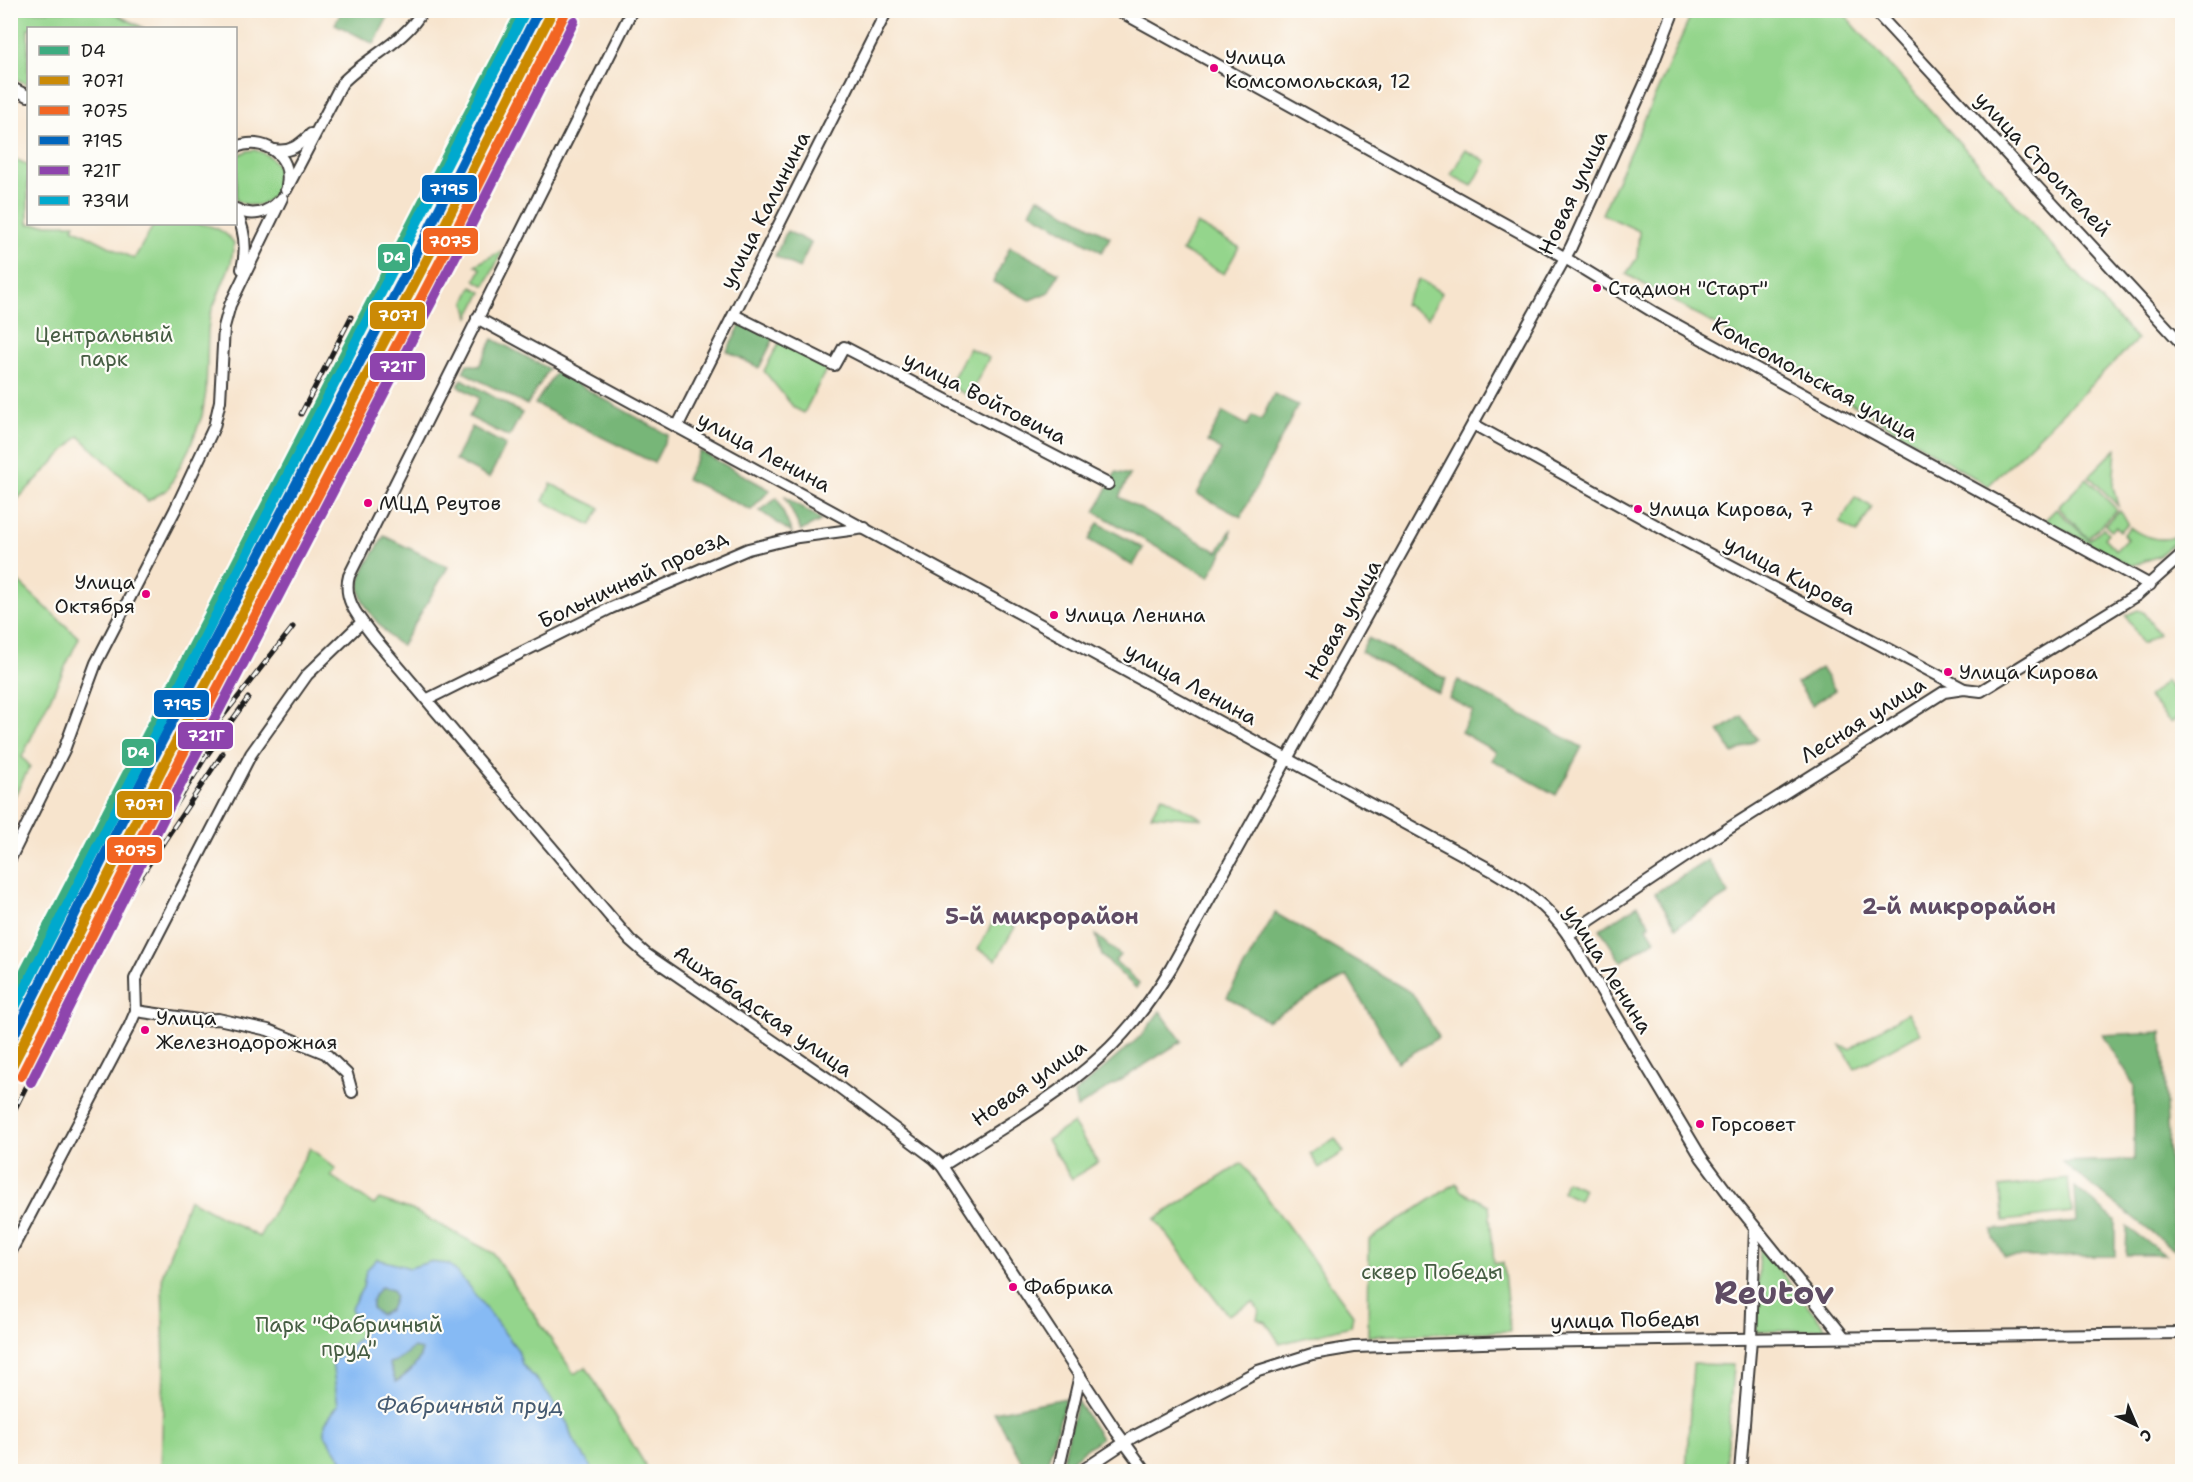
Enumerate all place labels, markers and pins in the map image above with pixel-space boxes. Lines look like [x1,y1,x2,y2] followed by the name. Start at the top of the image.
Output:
[1225,44,1411,94] place label: Улица Комсомольская, 12
[1208,62,1220,74] marker: Улица Комсомольская, 12
[1608,275,1768,301] place label: Стадион "Старт"
[1591,282,1603,294] marker: Стадион "Старт"
[379,490,501,516] place label: МЦД Реутов
[1649,496,1814,522] place label: Улица Кирова, 7
[362,497,374,509] marker: МЦД Реутов
[1632,503,1644,515] marker: Улица Кирова, 7
[54,569,136,619] place label: Улица Октября
[140,588,152,600] marker: Улица Октября
[1065,602,1206,628] place label: Улица Ленина
[1048,609,1060,621] marker: Улица Ленина
[1959,659,2099,685] place label: Улица Кирова
[1942,666,1954,678] marker: Улица Кирова
[156,1005,337,1055] place label: Улица Железнодорожная
[139,1024,151,1036] marker: Улица Железнодорожная
[1711,1111,1797,1137] place label: Горсовет
[1694,1118,1706,1130] marker: Горсовет
[1024,1274,1113,1300] place label: Фабрика
[1007,1281,1019,1293] marker: Фабрика

